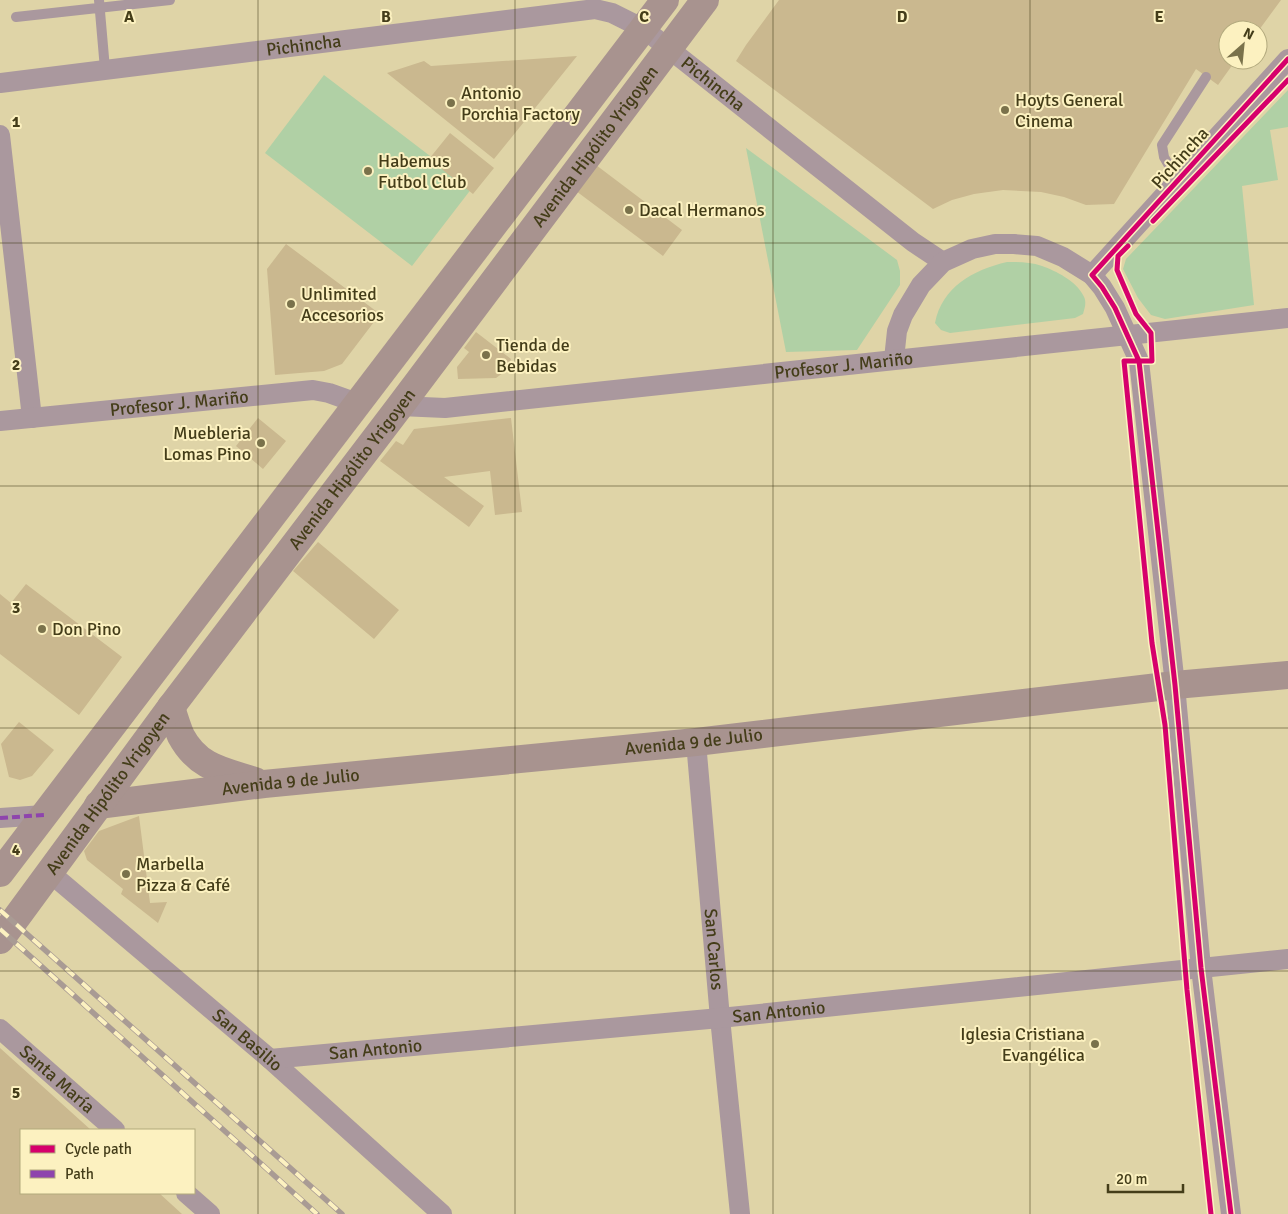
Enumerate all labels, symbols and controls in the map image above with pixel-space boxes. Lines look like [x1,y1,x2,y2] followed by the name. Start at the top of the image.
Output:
[124,7,135,27] text: A
[381,7,391,27] text: B
[639,7,649,27] text: C
[897,7,908,27] text: D
[1154,7,1164,27] text: E
[1218,20,1268,70] north arrow
[1240,24,1257,44] text: N
[265,30,343,61] street label: Pichincha
[677,52,750,116] street label: Pichincha
[527,61,663,231] street label: Avenida Hipólito Yrigoyen
[461,82,581,125] place label: Antonio Porchia Factory
[1015,89,1123,132] place label: Hoyts General Cinema
[445,97,457,109] marker: Antonio Porchia Factory
[999,104,1011,116] marker: Hoyts General Cinema
[12,112,21,132] text: 1
[1147,123,1213,193] street label: Pichincha
[378,150,466,193] place label: Habemus Futbol Club
[362,165,374,177] marker: Habemus Futbol Club
[639,199,765,221] place label: Dacal Hermanos
[623,204,635,216] marker: Dacal Hermanos
[301,283,384,326] place label: Unlimited Accesorios
[285,298,297,310] marker: Unlimited Accesorios
[496,334,570,377] place label: Tienda de Bebidas
[773,347,914,384] street label: Profesor J. Mariño
[480,349,492,361] marker: Tienda de Bebidas
[12,355,20,375] text: 2
[284,384,420,554] street label: Avenida Hipólito Yrigoyen
[109,385,250,421] street label: Profesor J. Mariño
[163,422,251,465] place label: Muebleria Lomas Pino
[255,437,267,449] marker: Muebleria Lomas Pino
[12,598,20,618] text: 3
[52,618,121,640] place label: Don Pino
[36,623,48,635] marker: Don Pino
[41,708,175,879] street label: Avenida Hipólito Yrigoyen
[624,723,764,760] street label: Avenida 9 de Julio
[220,764,361,800] street label: Avenida 9 de Julio
[12,840,21,860] text: 4
[136,853,230,896] place label: Marbella Pizza & Café
[120,868,132,880] marker: Marbella Pizza & Café
[700,908,729,991] street label: San Carlos
[731,996,826,1028] street label: San Antonio
[208,1004,287,1076] street label: San Basilio
[960,1023,1085,1066] place label: Iglesia Cristiana Evangélica
[328,1034,423,1065] street label: San Antonio
[1089,1038,1101,1050] marker: Iglesia Cristiana Evangélica
[15,1040,99,1118] street label: Santa María
[12,1083,20,1103] text: 5
[20,1129,195,1194] legend
[65,1140,132,1158] text: Cycle path
[1108,1162,1183,1194] scale bar
[65,1165,94,1183] text: Path
[1116,1170,1147,1188] text: 20 m

